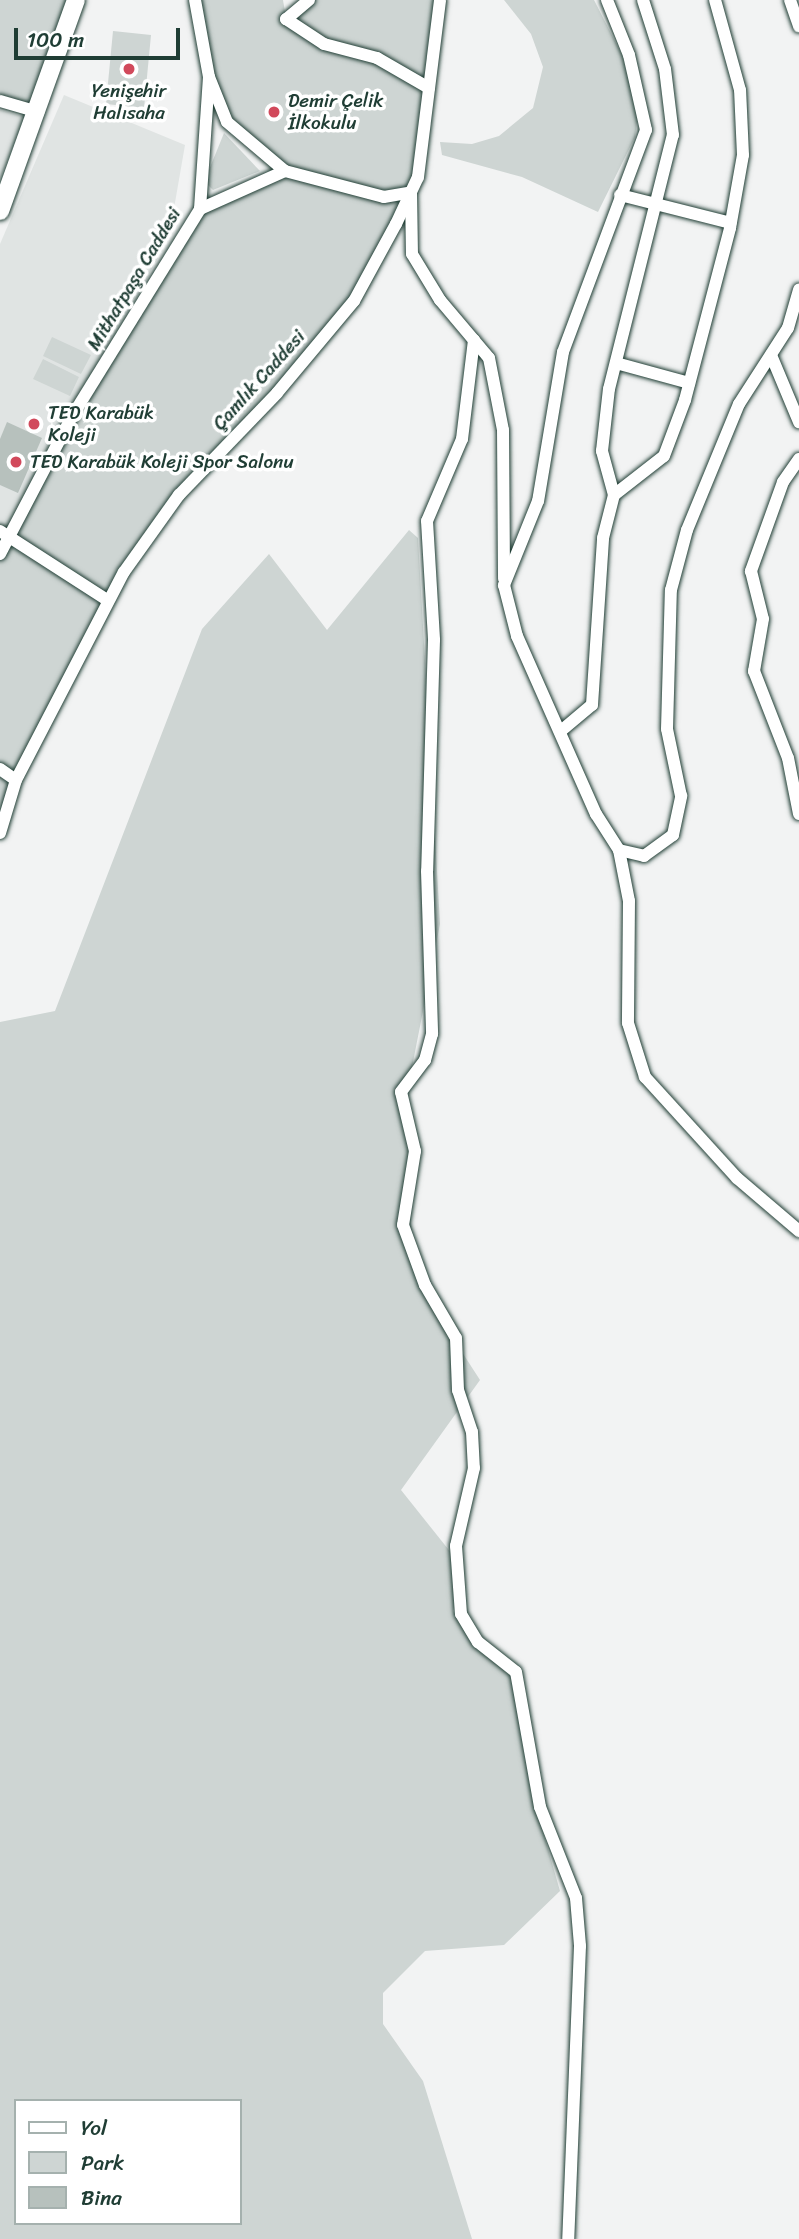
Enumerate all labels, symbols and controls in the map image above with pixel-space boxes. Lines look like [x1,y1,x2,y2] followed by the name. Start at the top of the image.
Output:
[18,14,184,58] scale bar
[27,21,84,59] text: 100 m
[121,61,137,77] marker: Yenişehir Halısaha
[92,80,166,124] place label: Yenişehir Halısaha
[288,90,384,134] place label: Demir Çelik İlkokulu
[266,104,282,120] marker: Demir Çelik İlkokulu
[82,203,186,355] street label: Mithatpaşa Caddesi
[208,326,310,434] street label: Çamlık Caddesi
[48,402,154,446] place label: TED Karabük Koleji
[26,416,42,432] marker: TED Karabük Koleji
[30,451,295,473] place label: TED Karabük Koleji Spor Salonu
[8,454,24,470] marker: TED Karabük Koleji Spor Salonu
[14,2099,242,2225] legend
[81,2109,107,2147] text: Yol
[81,2144,124,2182] text: Park
[81,2179,122,2217] text: Bina

